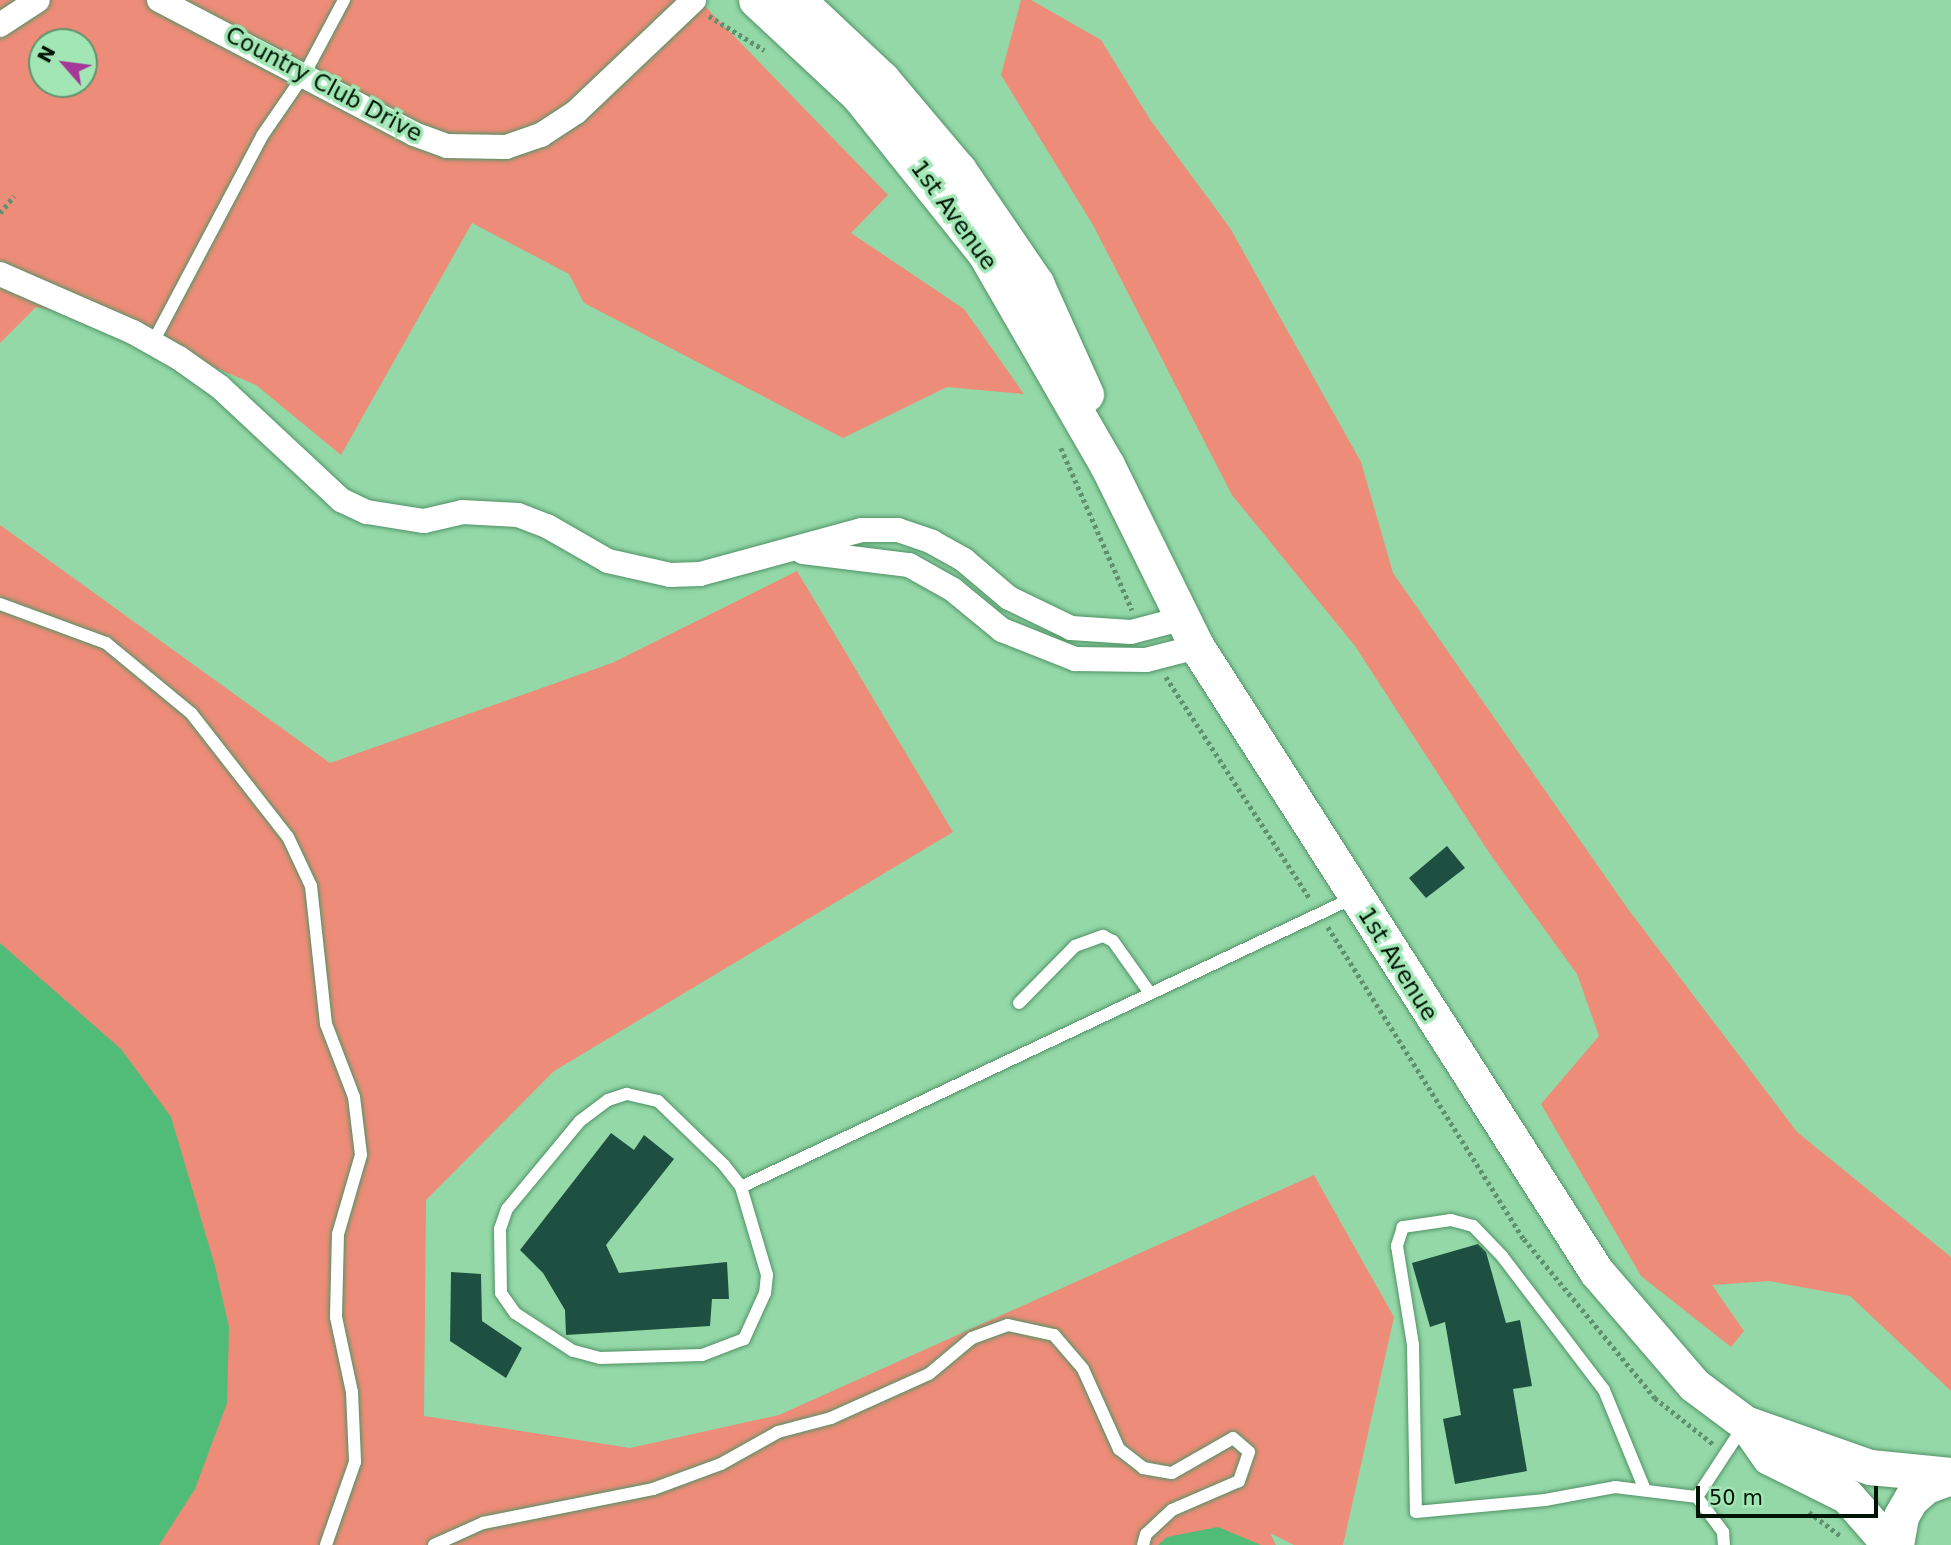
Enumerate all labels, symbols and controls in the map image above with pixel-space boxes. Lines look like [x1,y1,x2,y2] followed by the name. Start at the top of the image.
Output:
[221,20,427,148] street label: Country Club Drive
[28,28,98,98] north arrow
[33,42,60,66] text: N
[905,155,1003,275] street label: 1st Avenue
[1352,902,1444,1026] street label: 1st Avenue
[1699,1472,1881,1516] scale bar
[1709,1486,1763,1510] text: 50 m

